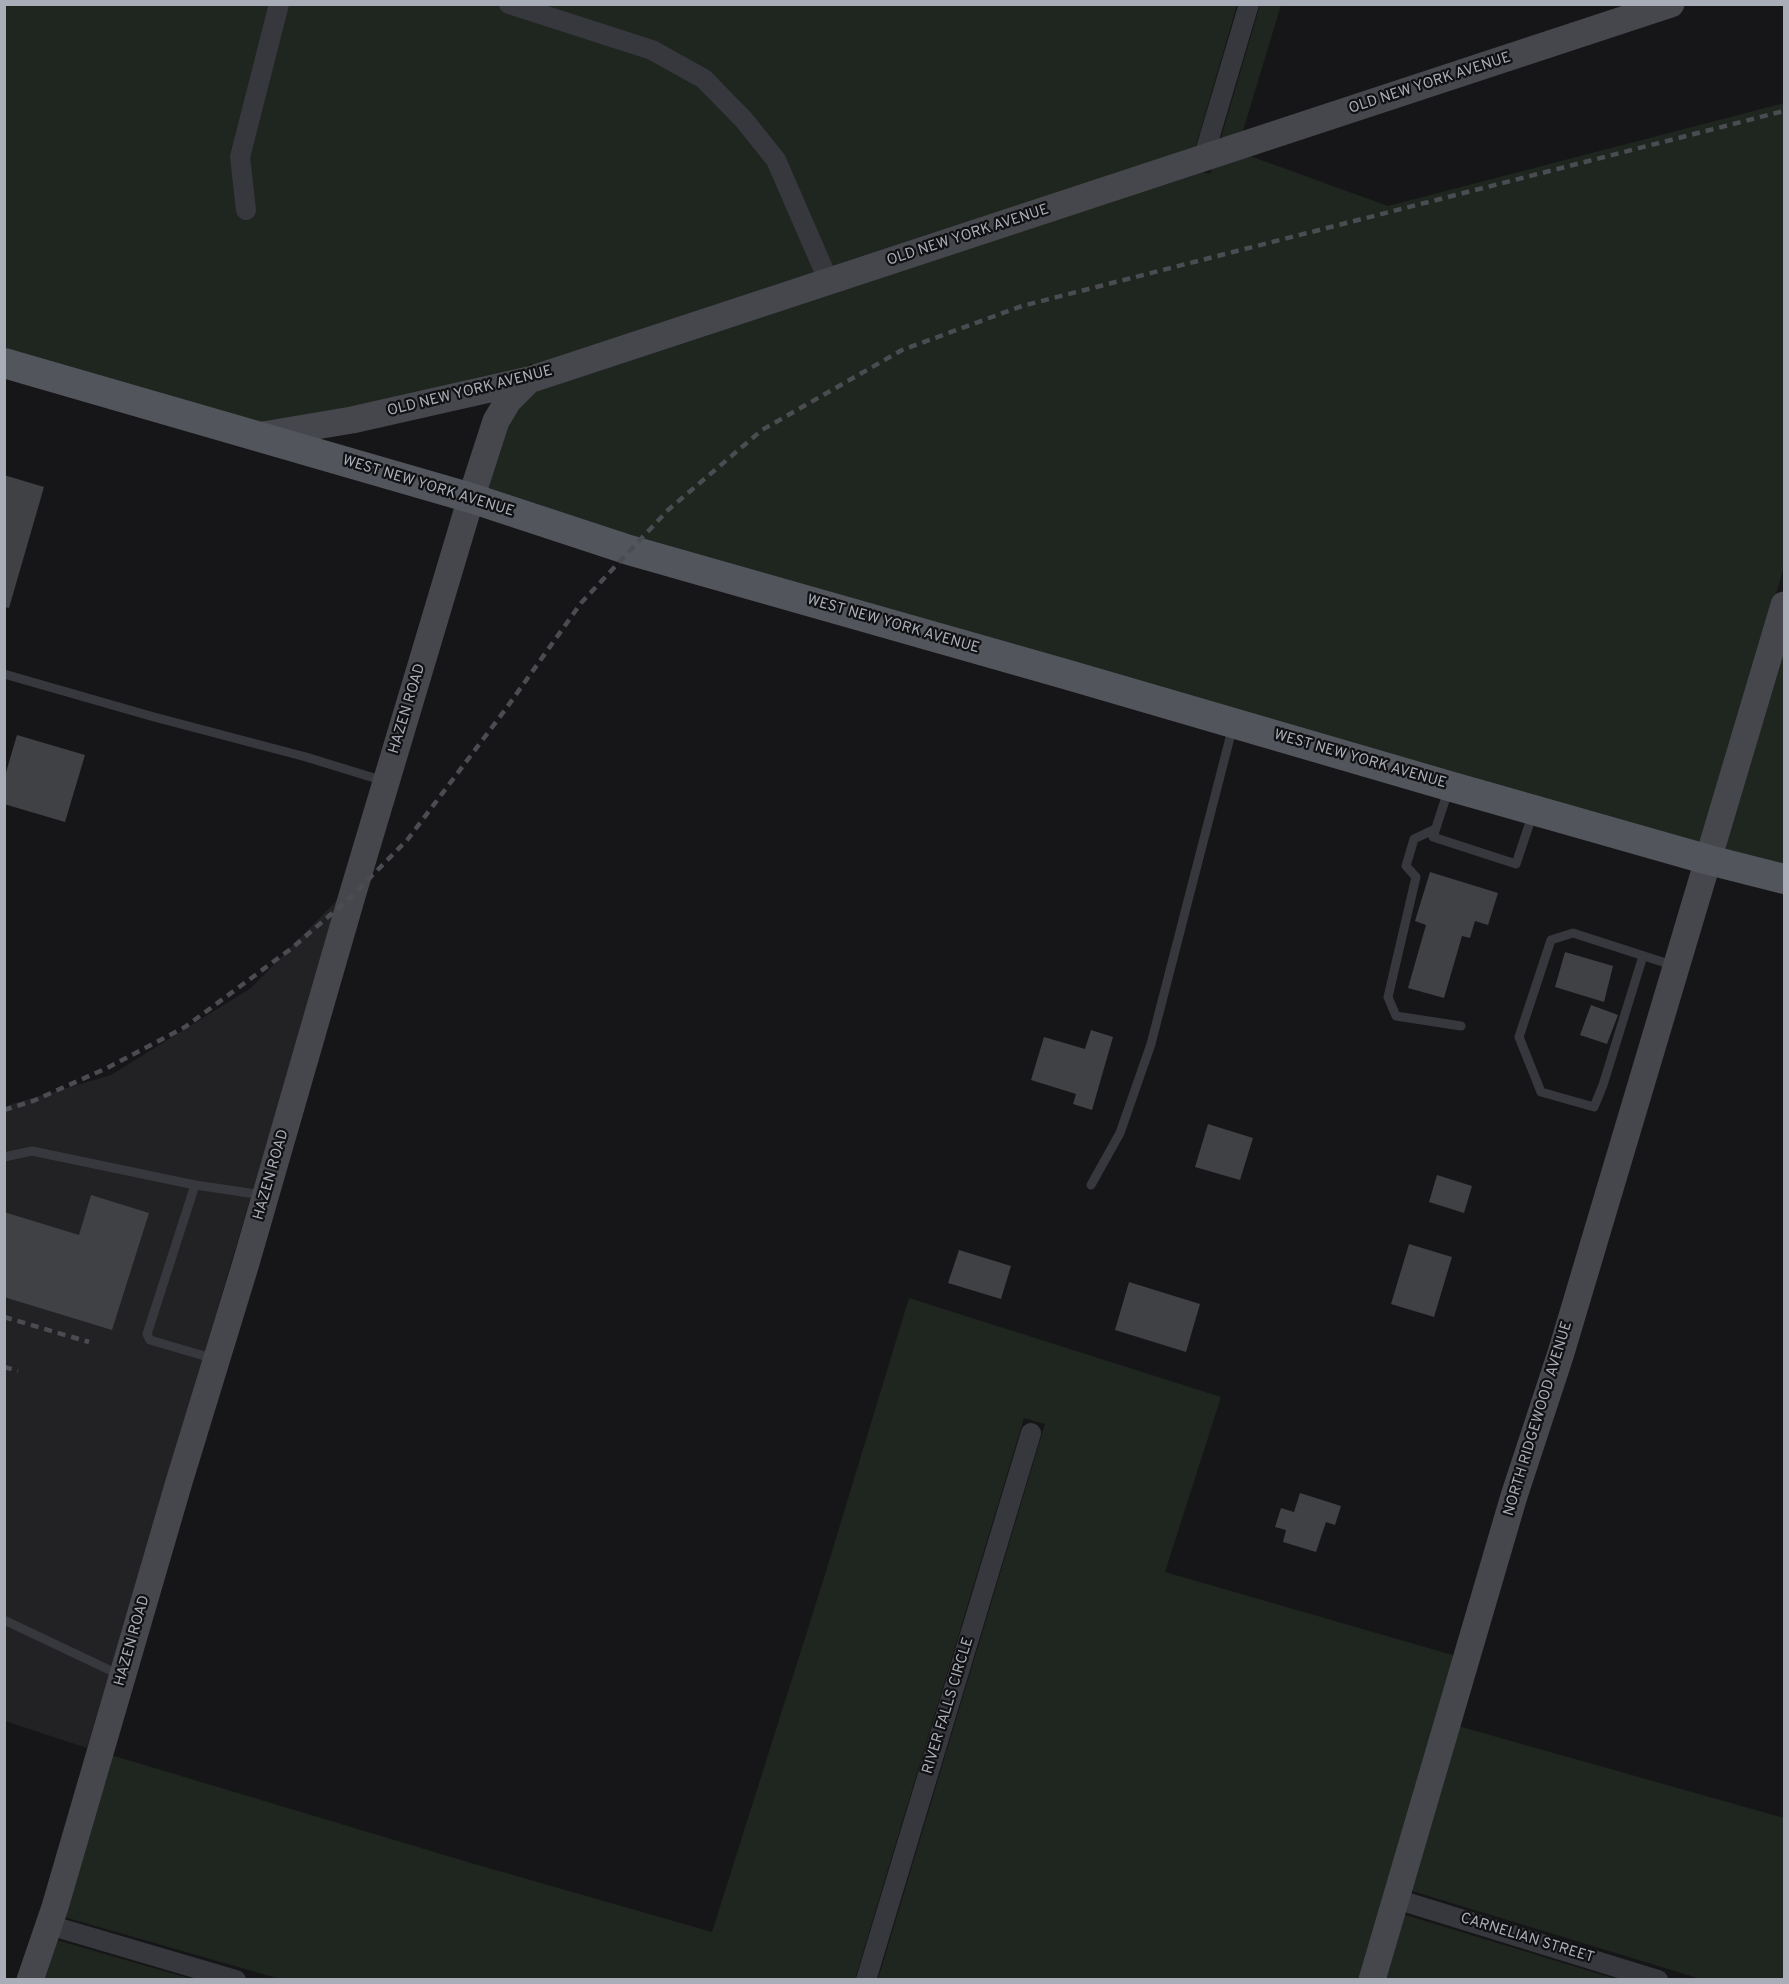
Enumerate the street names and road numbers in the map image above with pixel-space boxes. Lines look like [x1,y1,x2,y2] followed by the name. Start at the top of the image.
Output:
[1347,49,1513,119] street label: OLD NEW YORK AVENUE
[885,201,1051,271] street label: OLD NEW YORK AVENUE
[386,363,554,421] street label: OLD NEW YORK AVENUE
[340,452,516,522] street label: WEST NEW YORK AVENUE
[805,592,981,658] street label: WEST NEW YORK AVENUE
[386,662,430,756] street label: HAZEN ROAD
[1272,727,1448,793] street label: WEST NEW YORK AVENUE
[250,1128,294,1222] street label: HAZEN ROAD
[1501,1319,1577,1519] street label: NORTH RIDGEWOOD AVENUE
[111,1594,155,1688] street label: HAZEN ROAD
[920,1635,978,1777] street label: RIVER FALLS CIRCLE
[1458,1910,1596,1968] street label: CARNELIAN STREET

